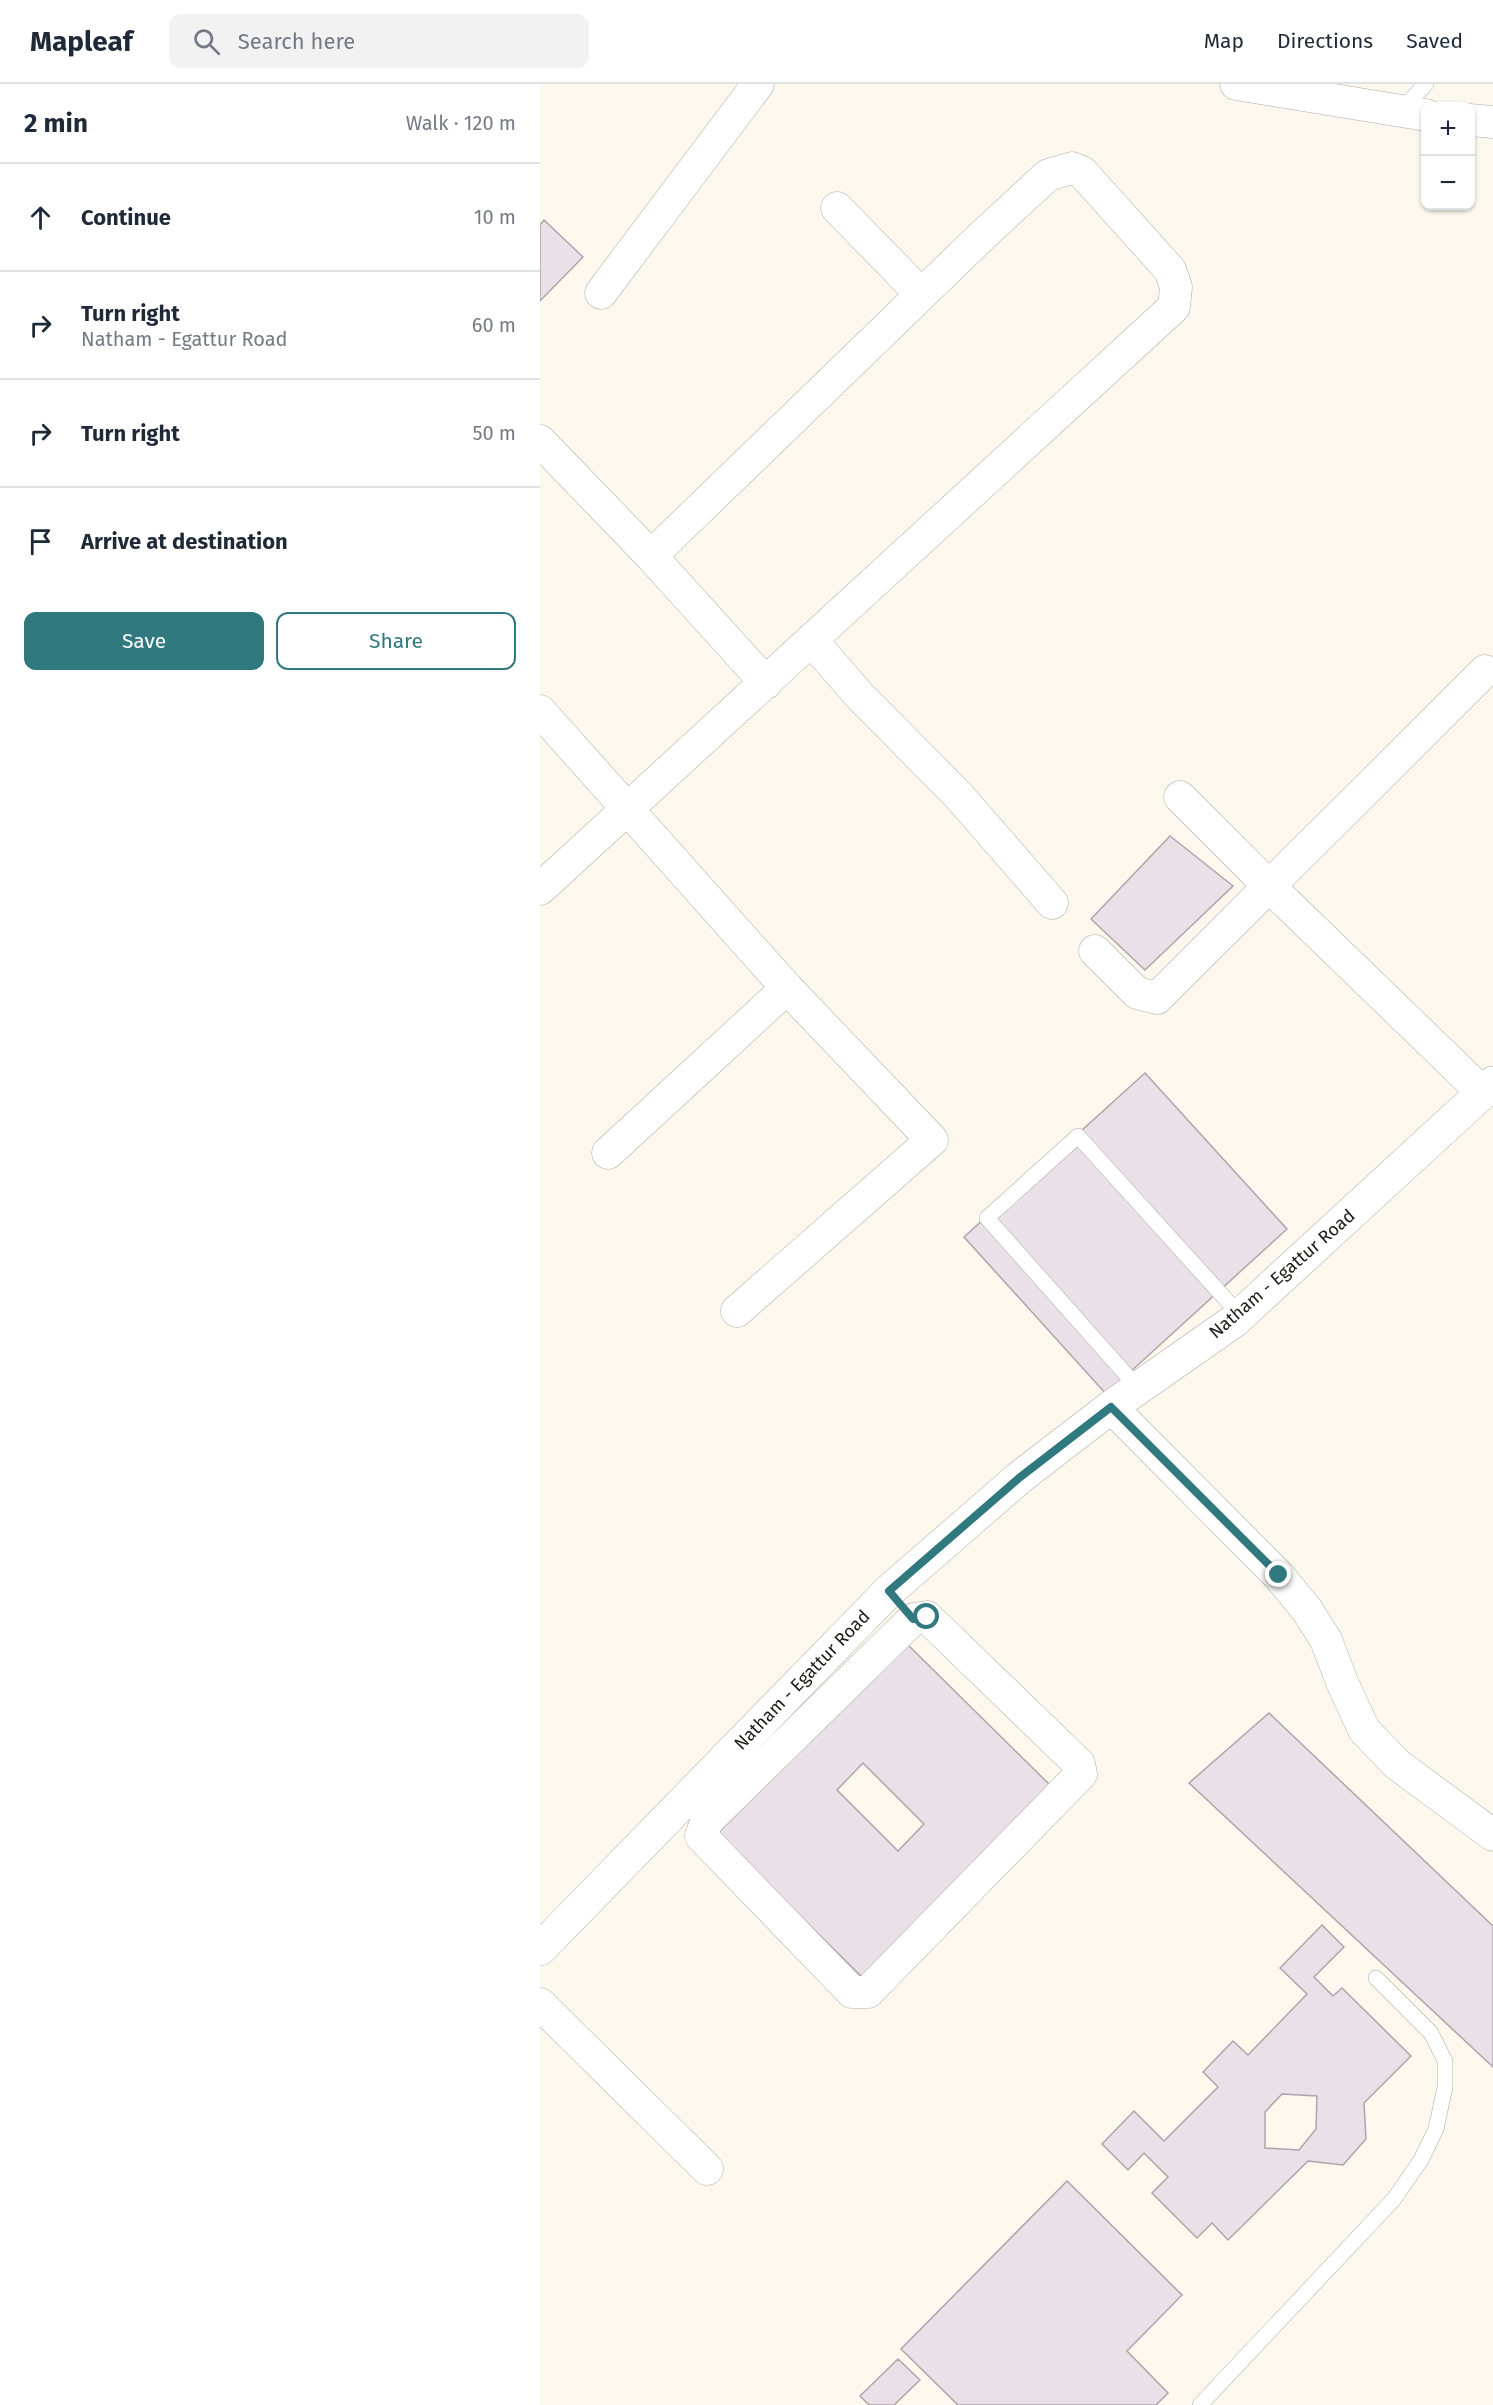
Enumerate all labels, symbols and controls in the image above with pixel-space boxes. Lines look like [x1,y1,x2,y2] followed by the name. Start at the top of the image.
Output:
[169,14,589,68] search box
[30,25,133,58] text: Mapleaf
[190,25,223,58] icon: search
[238,28,355,55] text: Search here
[1204,28,1244,54] text: Map
[1277,28,1373,54] text: Directions
[1406,28,1463,54] text: Saved
[1421,102,1475,210] map controls
[1421,102,1475,156] button: +
[24,108,88,139] text: 2 min
[406,111,516,135] text: Walk · 120 m
[1421,156,1475,210] button: −
[24,201,57,234] icon: ahead
[81,204,171,231] text: Continue
[474,205,516,229] text: 10 m
[81,300,180,327] text: Turn right
[24,309,57,342] icon: right
[472,313,516,337] text: 60 m
[81,327,288,351] text: Natham - Egattur Road
[24,417,57,450] icon: right
[81,420,180,447] text: Turn right
[472,421,516,445] text: 50 m
[24,525,57,558] icon: arrive
[81,528,288,555] text: Arrive at destination
[24,612,264,670] button: Save
[276,612,516,670] button: Share
[1205,1205,1359,1343] street label: Natham - Egattur Road
[1265,1561,1291,1587] route end
[913,1603,939,1629] route start
[730,1605,874,1755] street label: Natham - Egattur Road

